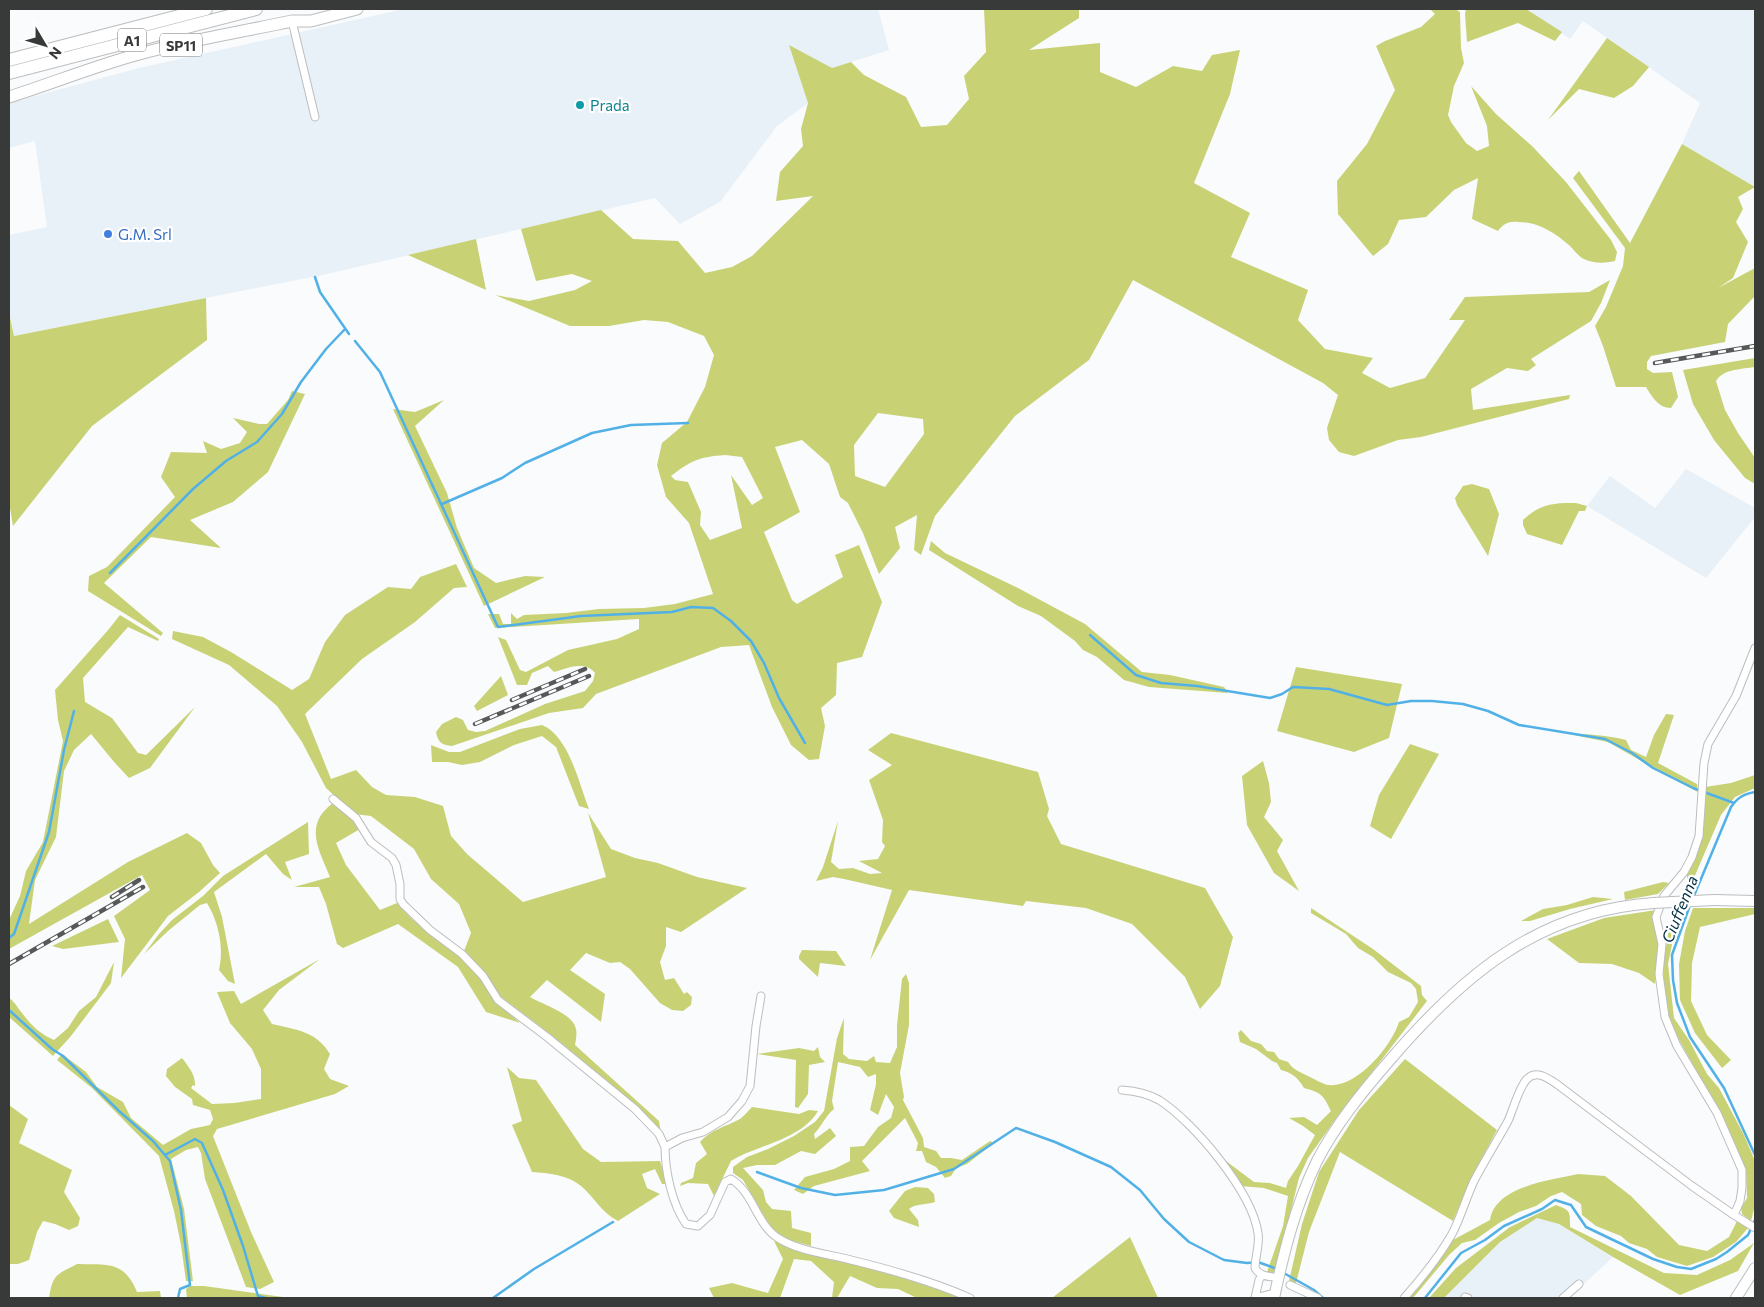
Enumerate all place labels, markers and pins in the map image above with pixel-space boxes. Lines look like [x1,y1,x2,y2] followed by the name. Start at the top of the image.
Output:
[590,96,630,114] place label: Prada
[574,99,586,111] marker: Prada
[118,225,172,243] place label: G.M. Srl
[102,228,114,240] marker: G.M. Srl

